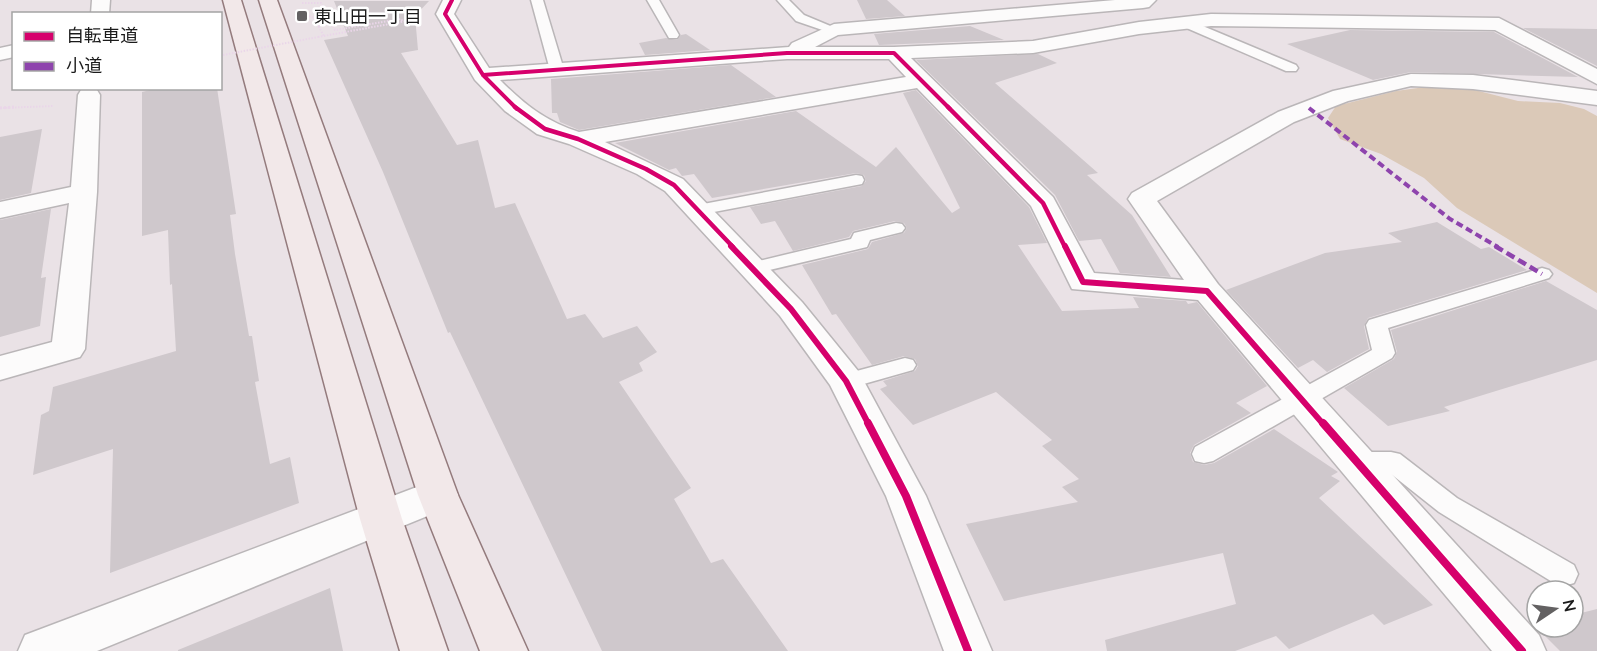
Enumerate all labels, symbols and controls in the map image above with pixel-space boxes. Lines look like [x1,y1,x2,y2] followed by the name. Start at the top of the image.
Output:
[314,5,422,28] place label: 東山田一丁目
[295,9,309,23] marker: 東山田一丁目
[12,12,222,90] legend
[66,24,138,47] text: 自転車道
[66,54,102,77] text: 小道
[1525,579,1585,639] north arrow
[1559,597,1581,614] text: N

